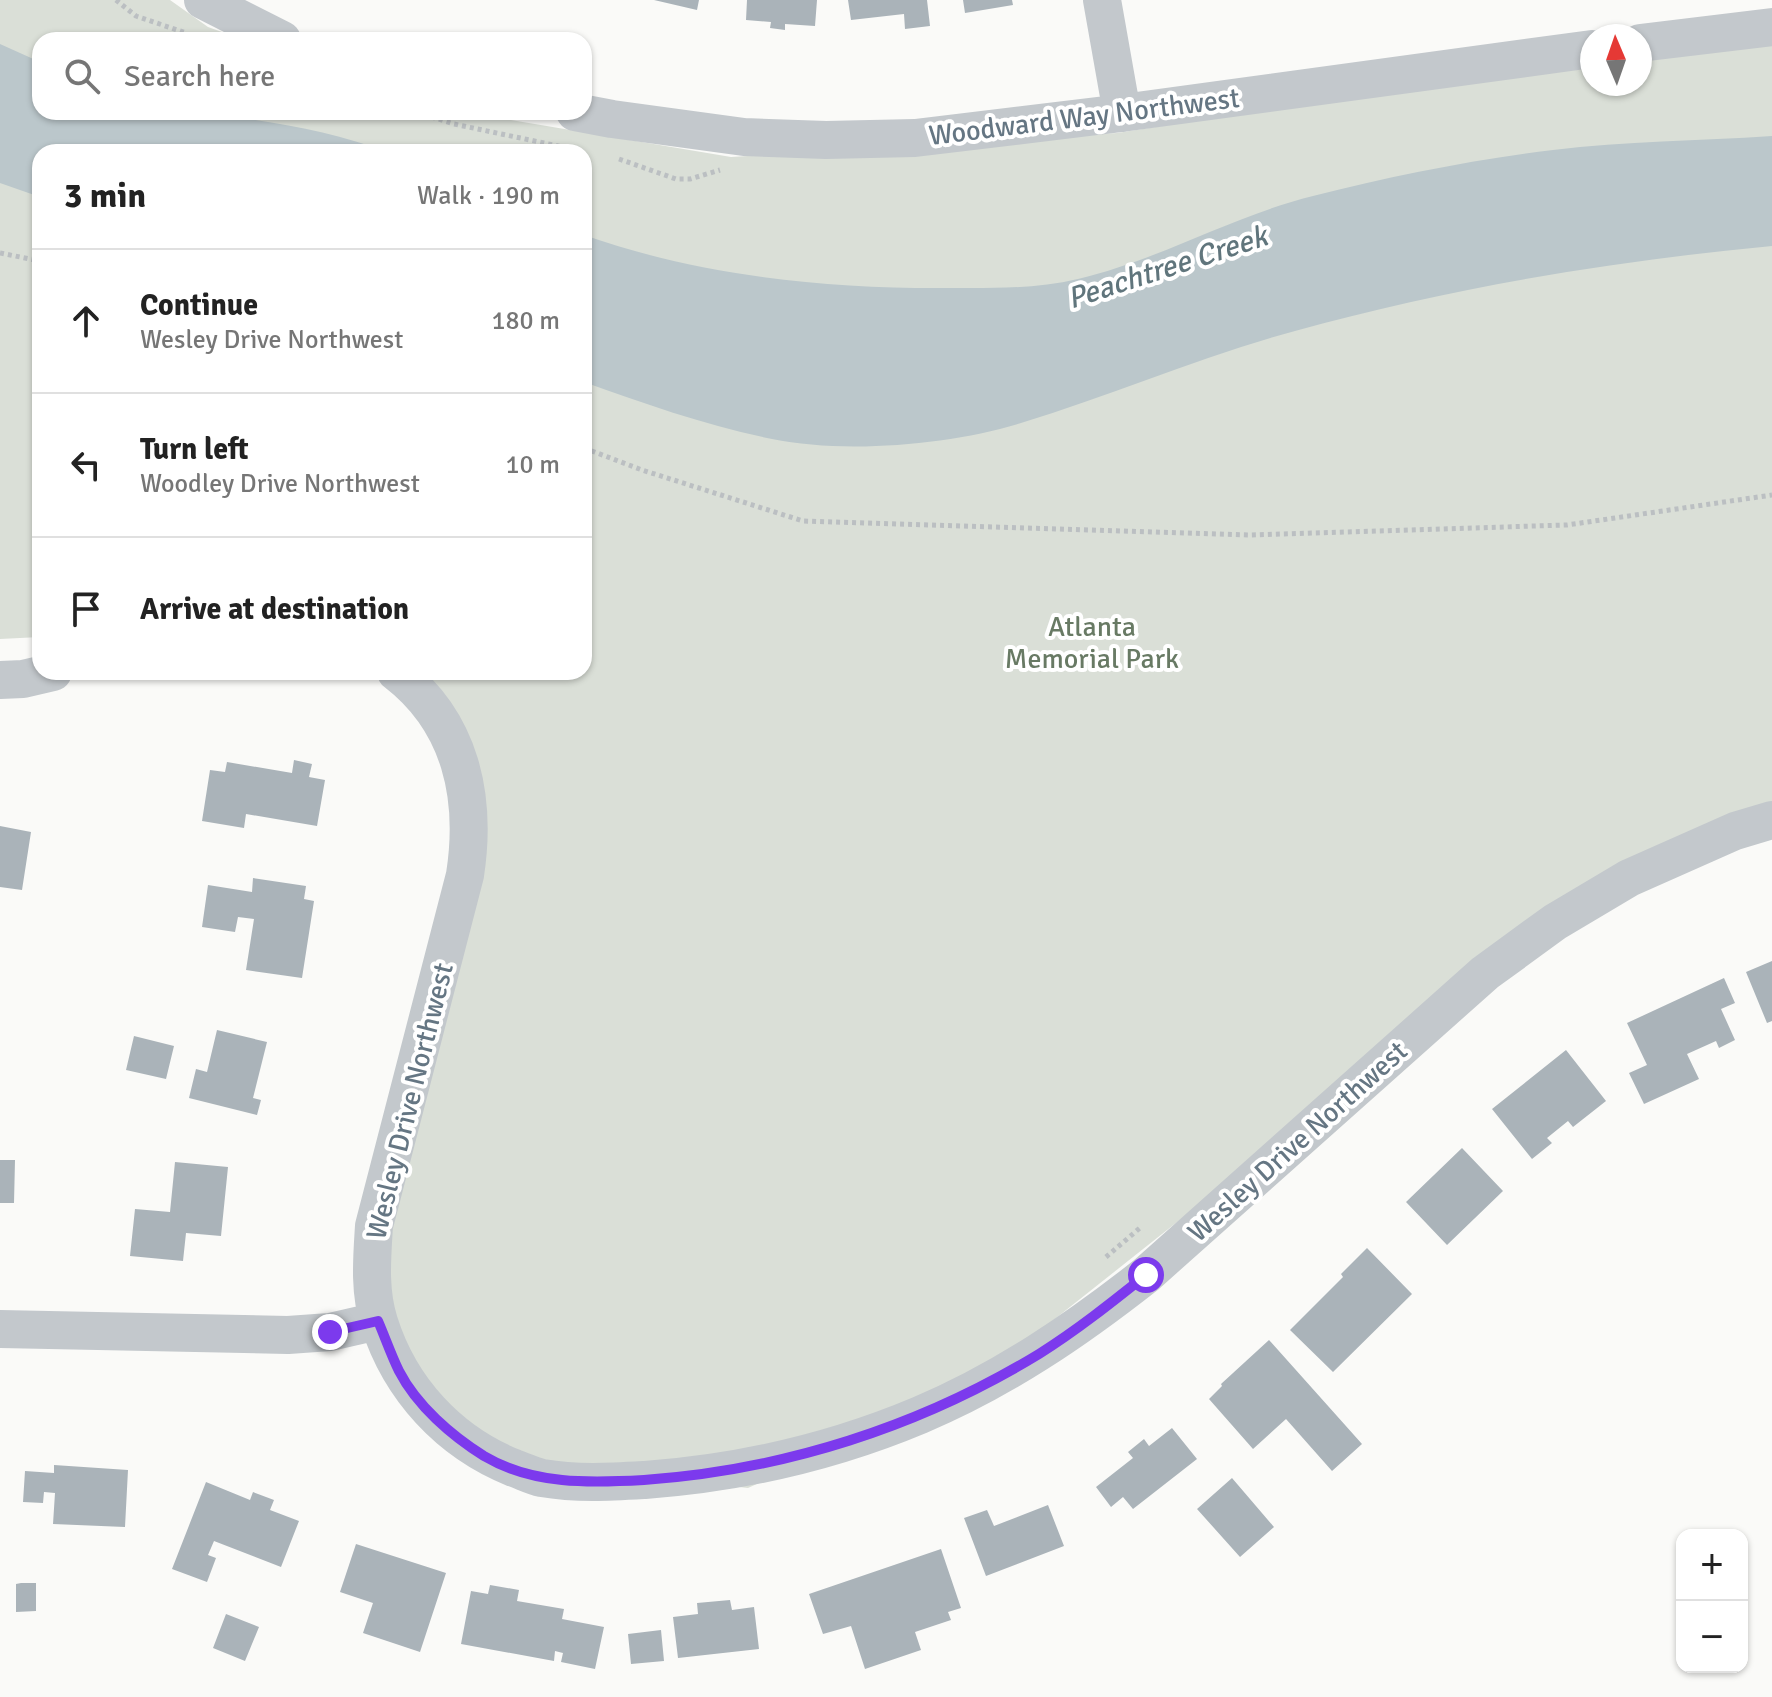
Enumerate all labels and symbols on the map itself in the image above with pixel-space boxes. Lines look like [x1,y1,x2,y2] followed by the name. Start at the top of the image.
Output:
[1580,24,1652,96] north arrow
[927,81,1242,153] street label: Woodward Way Northwest
[1062,217,1275,317] water label: Peachtree Creek
[1005,610,1179,676] park label: Atlanta Memorial Park
[359,959,461,1243] street label: Wesley Drive Northwest
[1181,1034,1415,1249] street label: Wesley Drive Northwest
[1128,1257,1164,1293] route start
[312,1314,348,1350] route end

